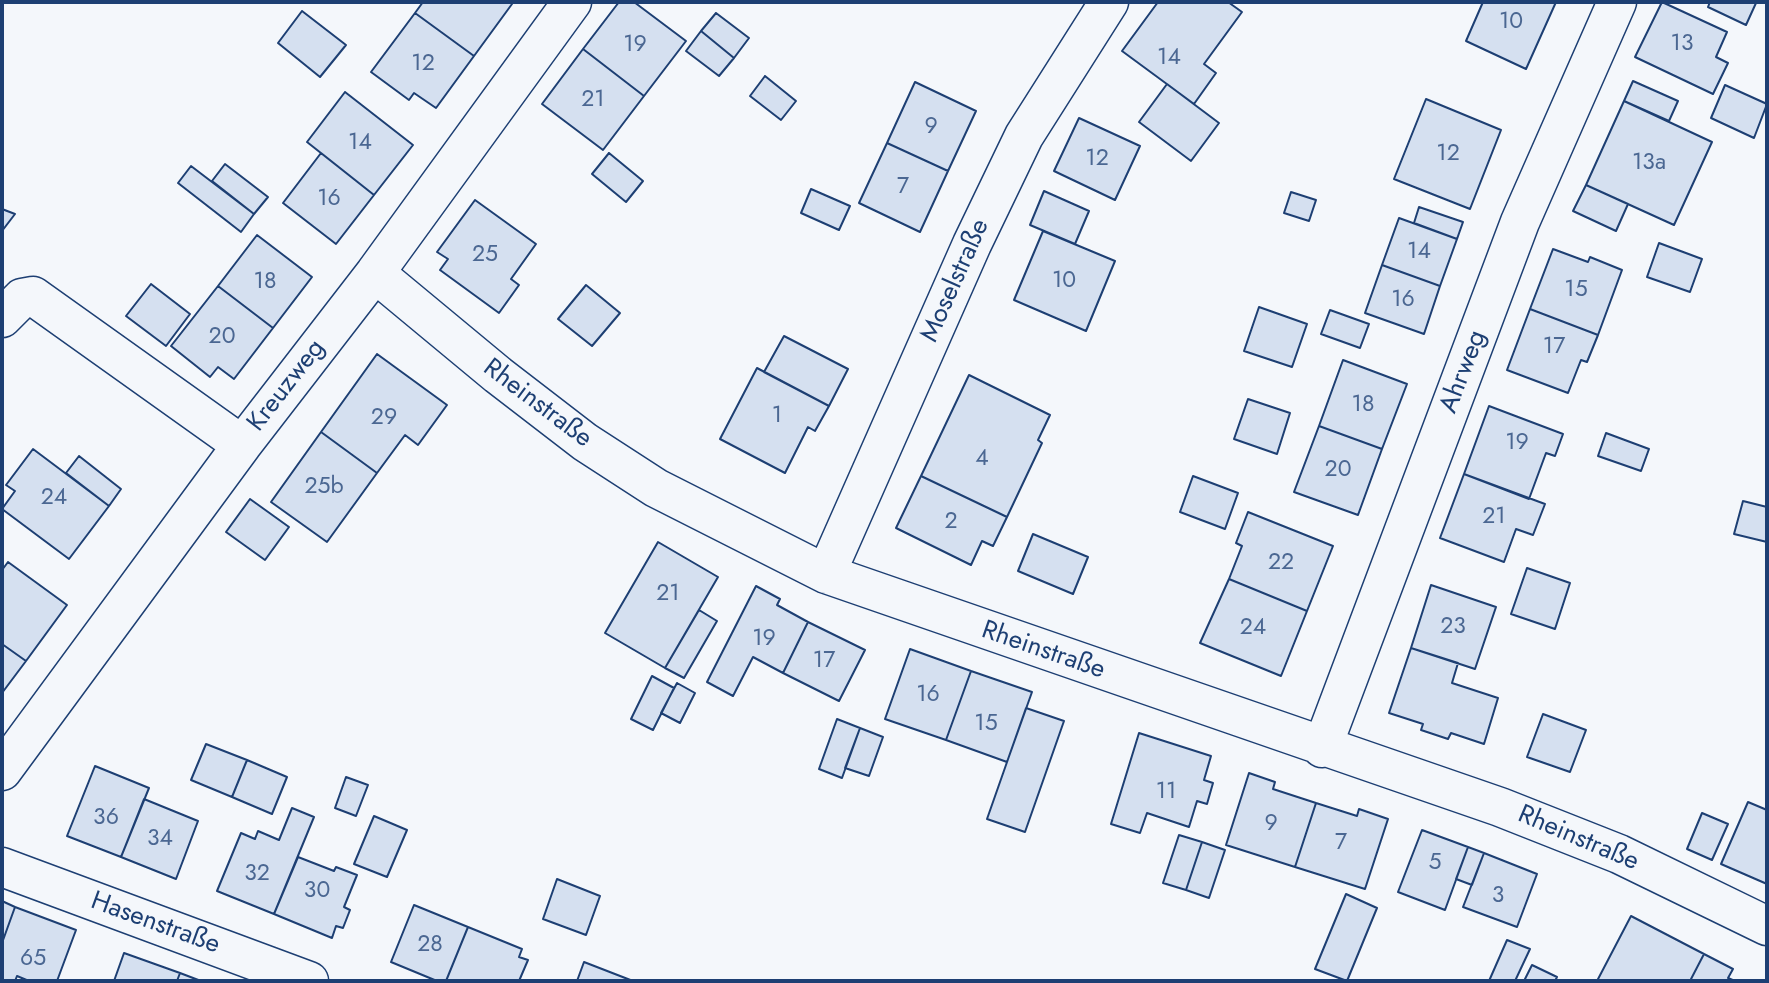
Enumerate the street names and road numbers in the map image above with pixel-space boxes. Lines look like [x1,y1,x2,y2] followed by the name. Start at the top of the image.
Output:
[915,215,997,347] street label: Moselstraße
[1434,326,1494,418] street label: Ahrweg
[241,334,333,438] street label: Kreuzweg
[476,353,598,455] street label: Rheinstraße
[977,615,1109,687] street label: Rheinstraße
[1513,800,1643,878] street label: Rheinstraße
[86,886,224,962] street label: Hasenstraße

